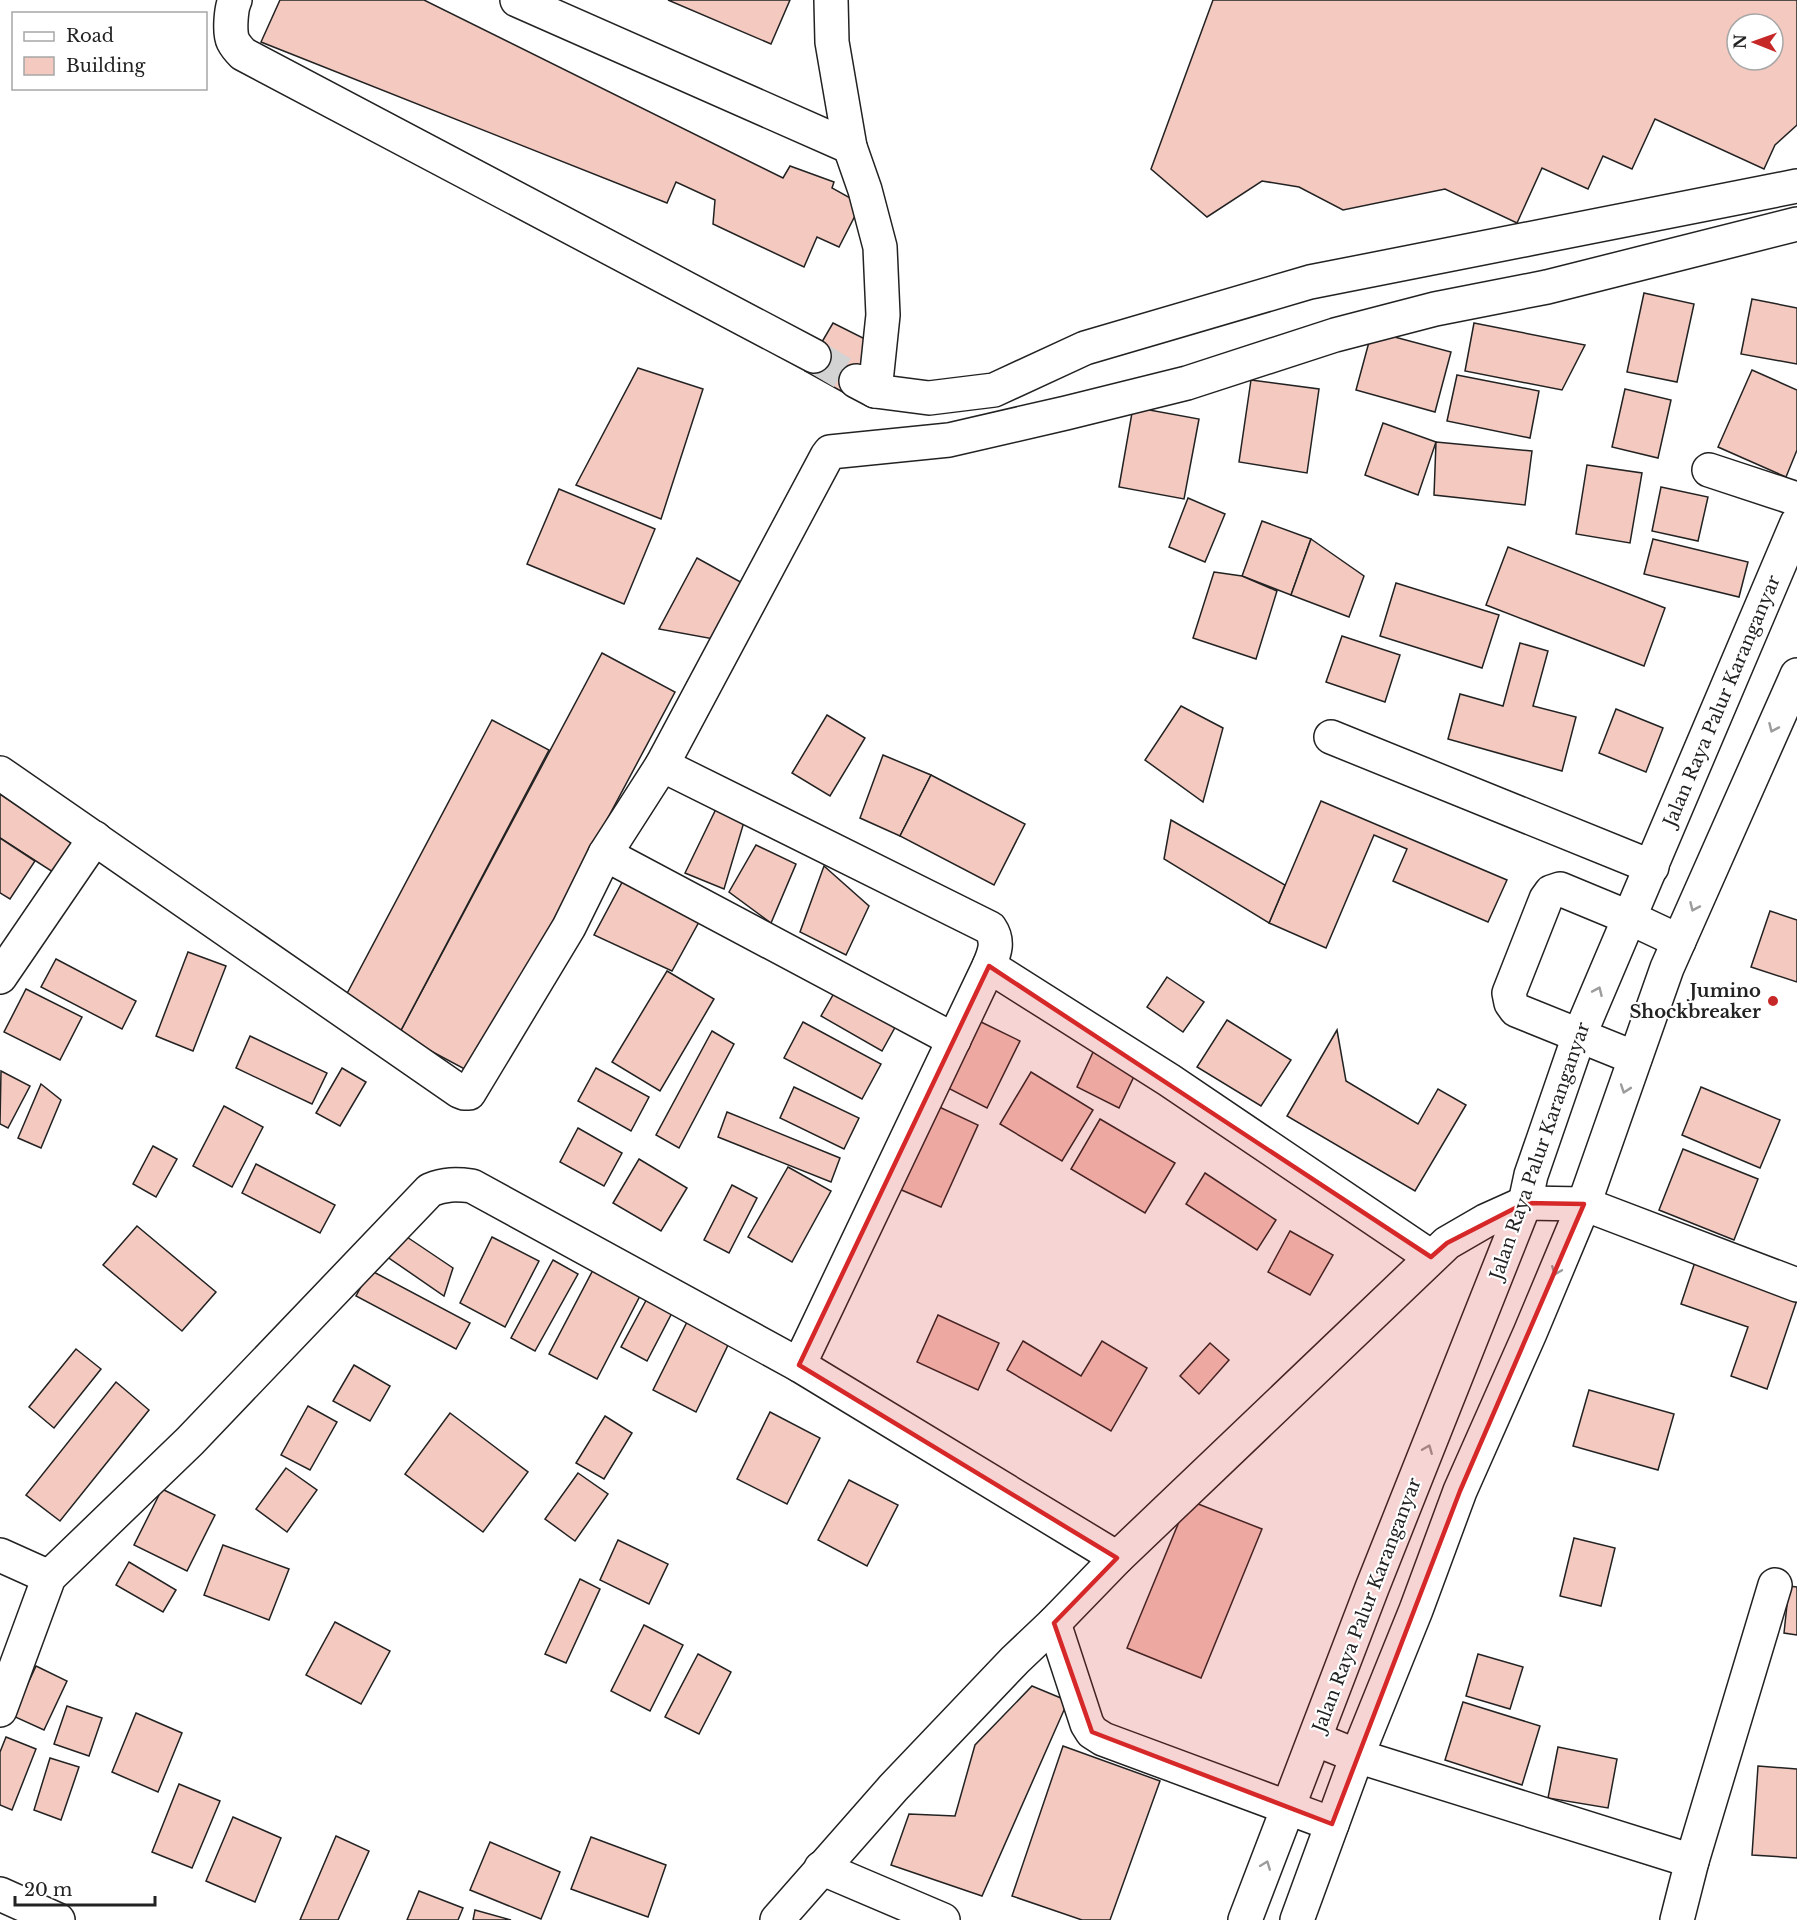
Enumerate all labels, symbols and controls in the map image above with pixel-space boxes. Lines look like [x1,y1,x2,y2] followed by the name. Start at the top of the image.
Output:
[12,12,207,90] legend
[1725,12,1785,72] north arrow
[66,25,114,47] text: Road
[1730,34,1750,49] text: N
[66,55,145,77] text: Building
[1658,572,1785,832] street label: Jalan Raya Palur Karanganyar
[1769,722,1781,733] one-way arrow
[1690,900,1702,911] one-way arrow
[1629,980,1761,1023] place label: Jumino Shockbreaker
[1591,986,1603,997] one-way arrow
[1766,994,1780,1008] marker: Jumino Shockbreaker
[1485,1019,1595,1285] street label: Jalan Raya Palur Karanganyar
[1619,1083,1632,1094] one-way arrow
[1551,1265,1563,1276] one-way arrow
[1421,1444,1433,1455] one-way arrow
[1307,1474,1426,1737] street label: Jalan Raya Palur Karanganyar
[1259,1861,1271,1872] one-way arrow
[15,1869,154,1907] scale bar
[24,1879,72,1901] text: 20 m

